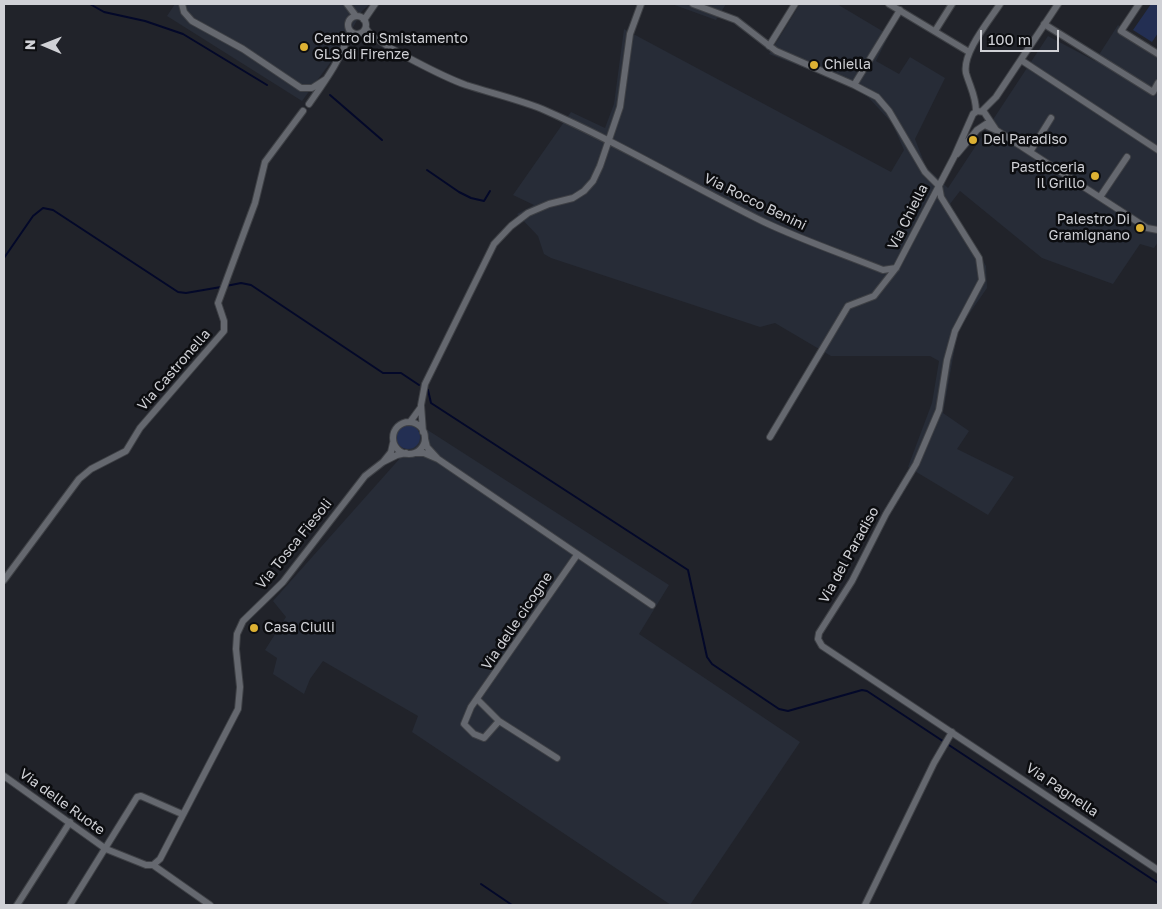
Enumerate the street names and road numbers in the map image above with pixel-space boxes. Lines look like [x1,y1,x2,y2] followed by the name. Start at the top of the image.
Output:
[701,170,809,234] street label: Via Rocco Benini
[884,181,932,253] street label: Via Chiella
[134,326,214,414] street label: Via Castronella
[253,496,335,592] street label: Via Tosca Fiesoli
[816,504,882,606] street label: Via del Paradiso
[478,569,556,673] street label: Via delle cicogne
[1023,760,1101,820] street label: Via Pagnella
[16,765,108,839] street label: Via delle Ruote

